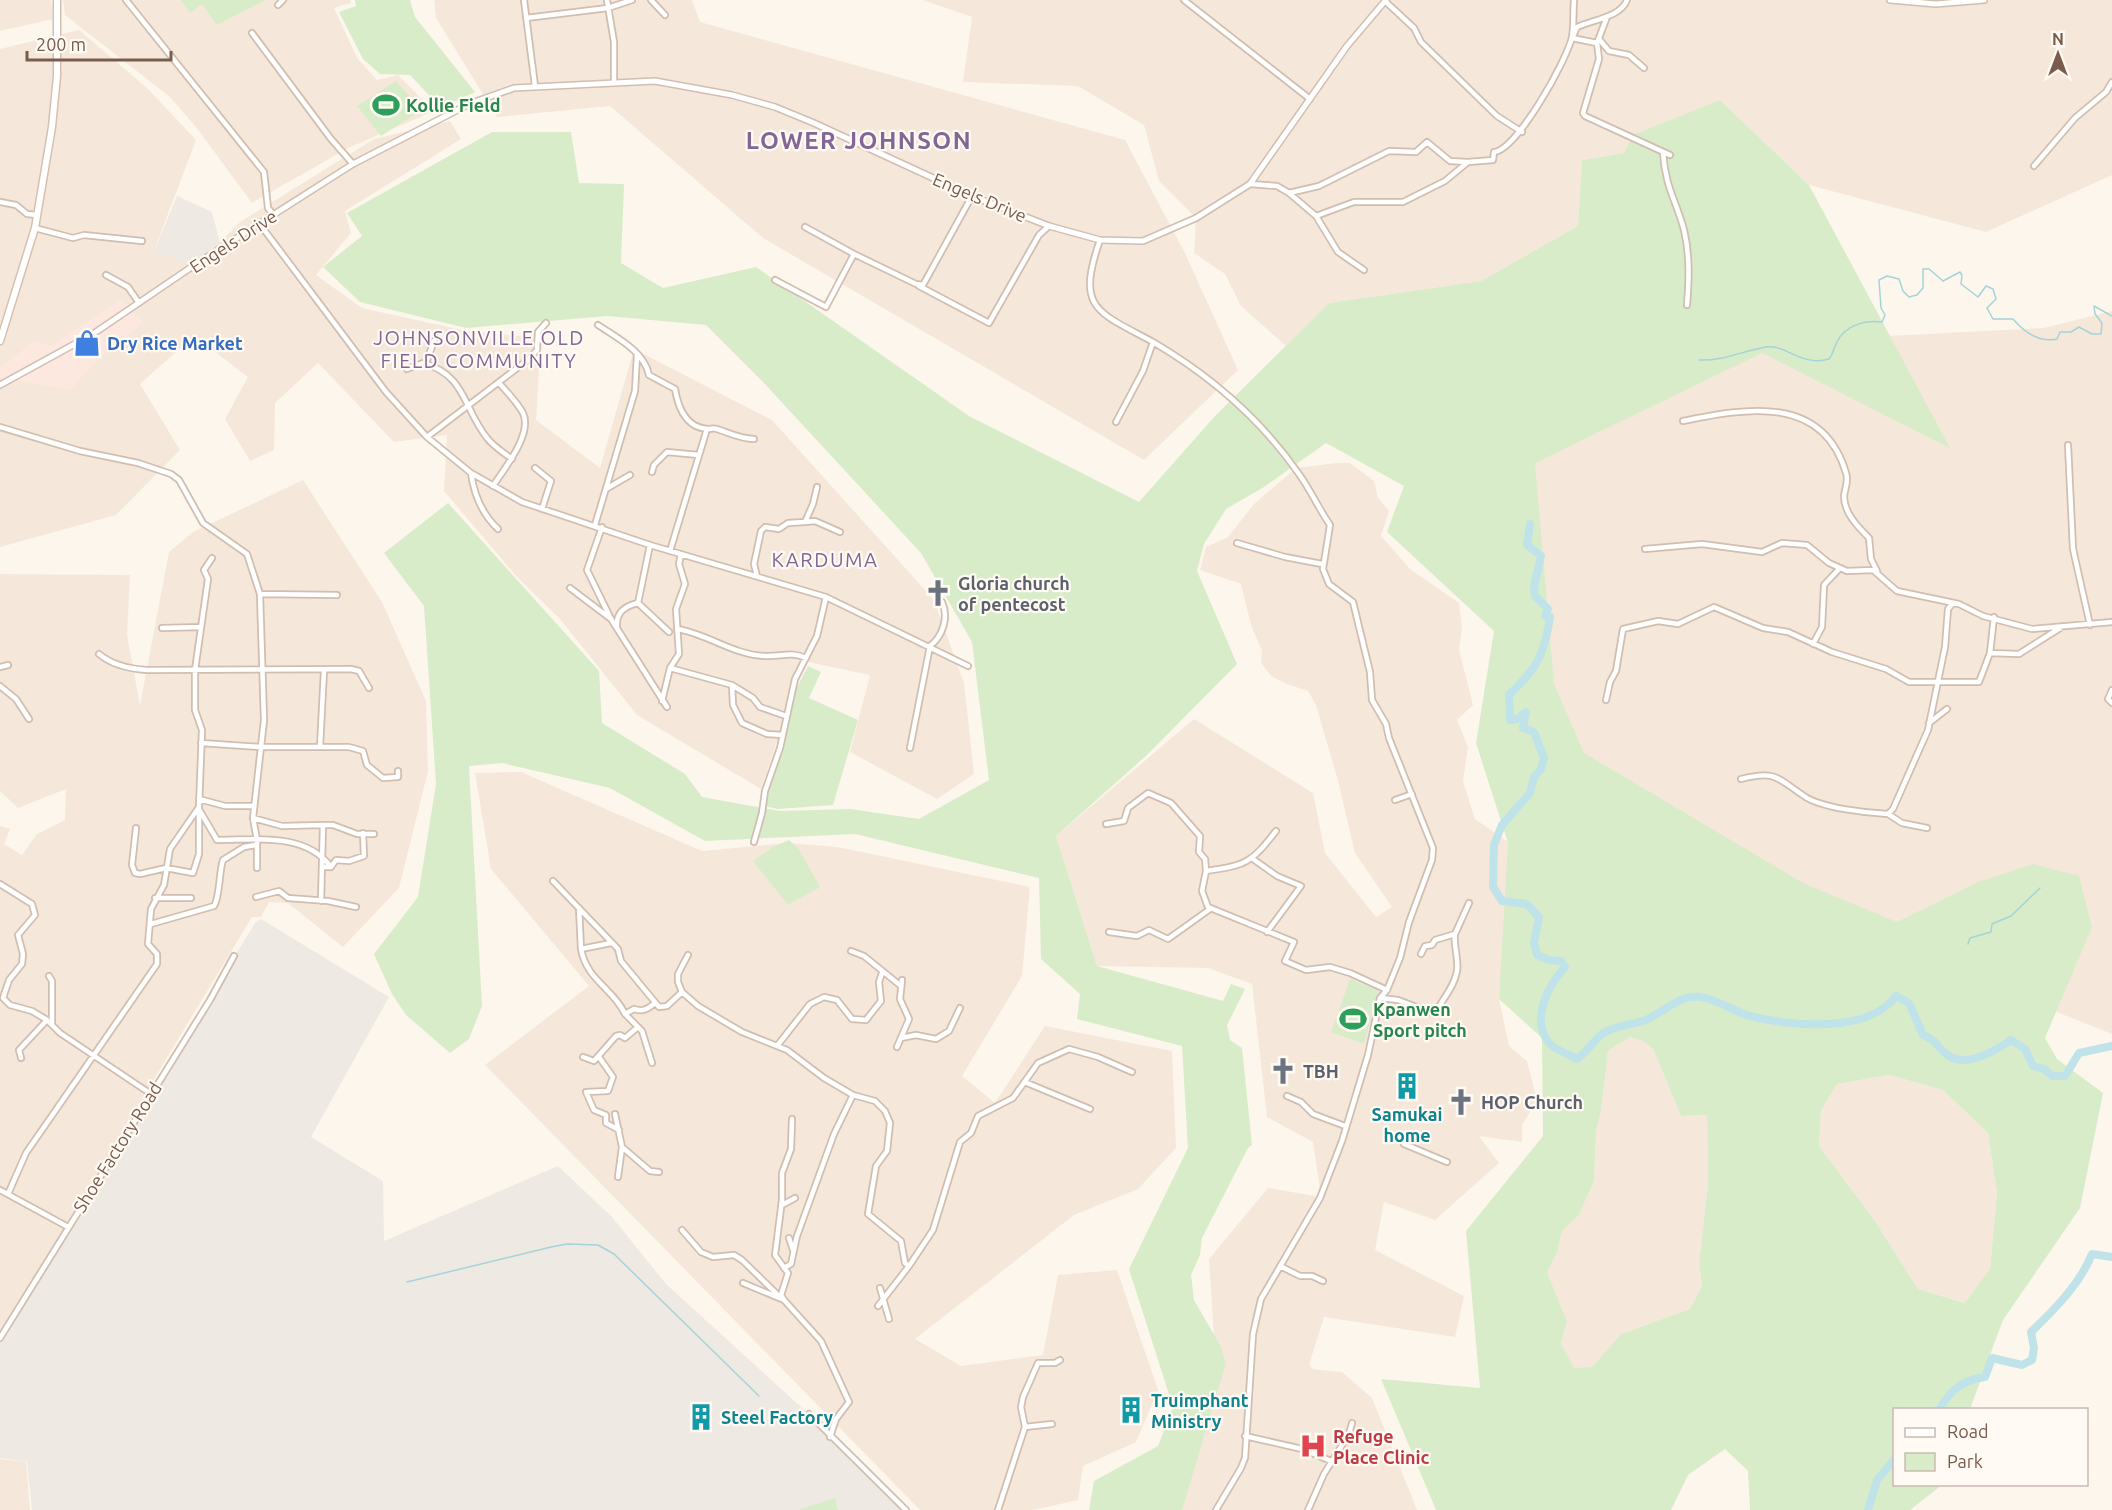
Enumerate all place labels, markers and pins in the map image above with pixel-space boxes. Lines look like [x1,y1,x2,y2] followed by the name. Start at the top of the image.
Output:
[371,90,401,120] sports icon: Kollie Field
[406,95,500,115] place label: Kollie Field
[72,328,102,358] shop icon: Dry Rice Market
[107,333,243,353] place label: Dry Rice Market
[958,573,1070,614] place label: Gloria church of pentecost
[923,578,953,608] church icon: Gloria church of pentecost
[1373,999,1467,1040] place label: Kpanwen Sport pitch
[1338,1004,1368,1034] sports icon: Kpanwen Sport pitch
[1268,1056,1298,1086] church icon: TBH
[1303,1061,1339,1081] place label: TBH
[1392,1071,1422,1101] building icon: Samukai home
[1446,1087,1476,1117] church icon: HOP Church
[1481,1092,1583,1112] place label: HOP Church
[1372,1104,1442,1145] place label: Samukai home
[1151,1390,1249,1431] place label: Truimphant Ministry
[1116,1395,1146,1425] building icon: Truimphant Ministry
[686,1402,716,1432] building icon: Steel Factory
[721,1407,834,1427] place label: Steel Factory
[1333,1426,1429,1467] place label: Refuge Place Clinic
[1298,1431,1328,1461] hospital icon: Refuge Place Clinic

